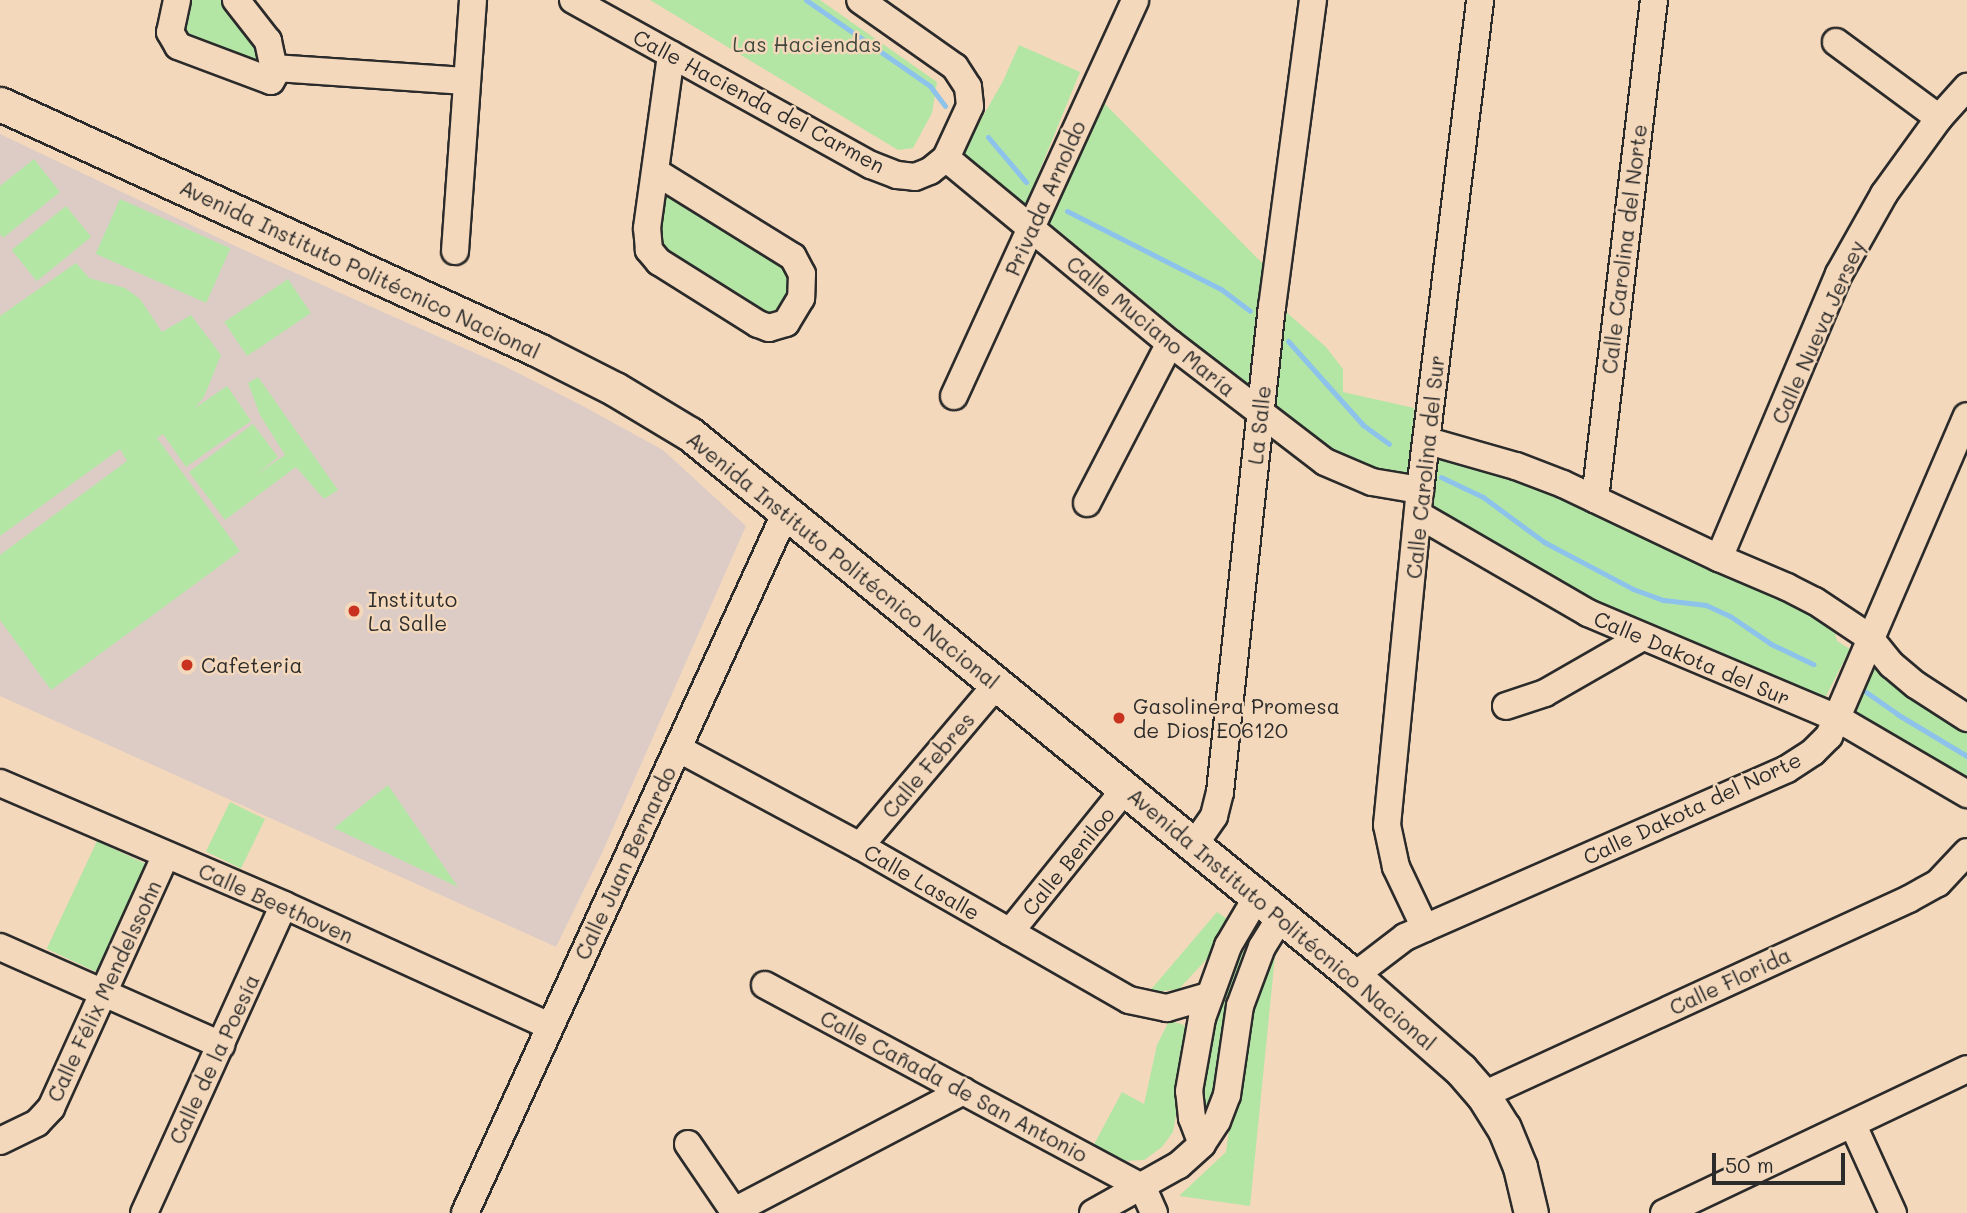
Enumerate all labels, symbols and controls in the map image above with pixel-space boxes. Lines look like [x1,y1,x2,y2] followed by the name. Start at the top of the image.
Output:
[629,24,889,178] street label: Calle Hacienda del Carmen
[732,31,882,57] park label: Las Haciendas
[999,116,1091,280] street label: Privada Arnoldo
[1596,123,1652,375] street label: Calle Carolina del Norte
[176,174,544,364] street label: Avenida Instituto Politécnico Nacional
[1766,236,1870,428] street label: Calle Nueva Jersey
[1062,250,1240,402] street label: Calle Muciano María
[1401,354,1449,580] street label: Calle Carolina del Sur
[1242,384,1276,466] street label: La Salle
[682,426,1004,694] street label: Avenida Instituto Politécnico Nacional
[368,586,457,636] place label: Instituto La Salle
[346,603,362,619] marker: Instituto La Salle
[1590,605,1794,711] street label: Calle Dakota del Sur
[201,652,303,678] place label: Cafeteria
[179,657,195,673] marker: Cafeteria
[1133,693,1340,743] place label: Gasolinera Promesa de Dios E06120
[877,707,979,823] street label: Calle Febres
[1111,710,1127,726] marker: Gasolinera Promesa de Dios E06120
[1579,746,1805,870] street label: Calle Dakota del Norte
[569,762,681,964] street label: Calle Juan Bernardo
[1123,783,1441,1055] street label: Avenida Instituto Politécnico Nacional
[1016,802,1120,920] street label: Calle Beniloo
[860,839,984,925] street label: Calle Lasalle
[195,858,357,948] street label: Calle Beethoven
[42,876,166,1106] street label: Calle Félix Mendelssohn
[1665,942,1795,1020] street label: Calle Florida
[164,970,264,1148] street label: Calle de la Poesía
[816,1005,1092,1167] street label: Calle Cañada de San Antonio
[1715,1140,1848,1184] scale bar
[1725,1151,1774,1178] text: 50 m

